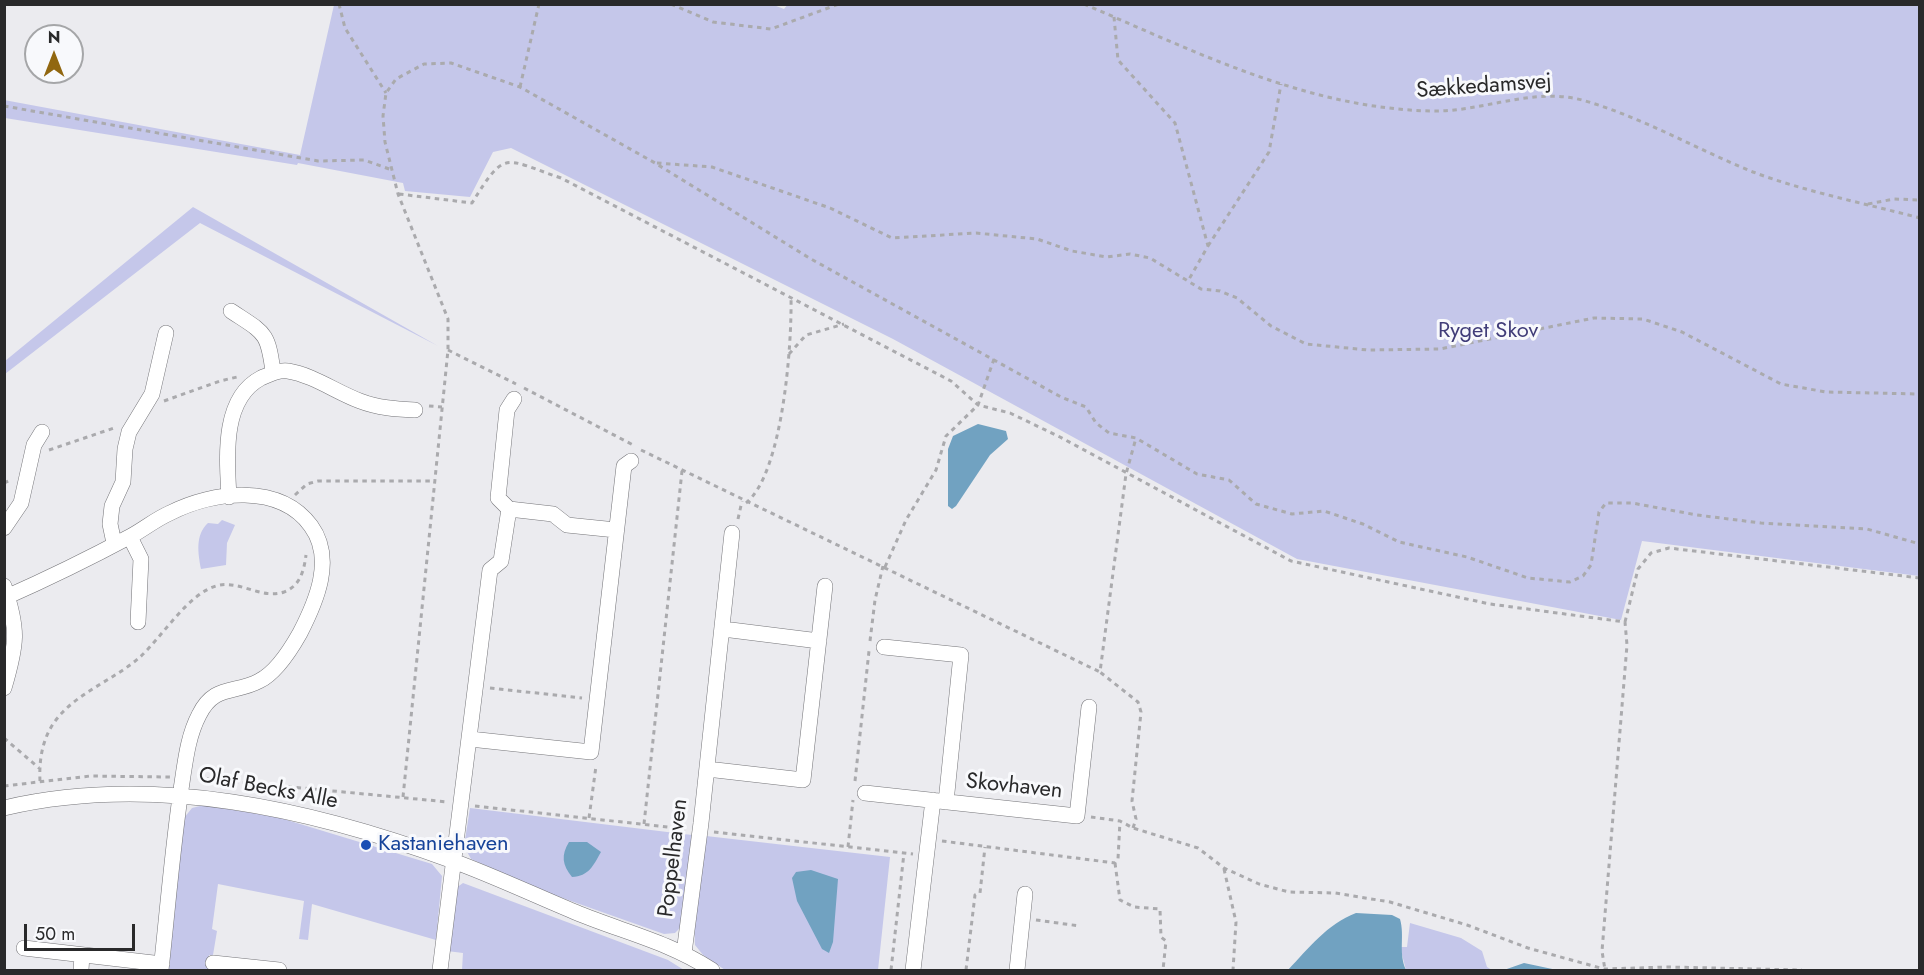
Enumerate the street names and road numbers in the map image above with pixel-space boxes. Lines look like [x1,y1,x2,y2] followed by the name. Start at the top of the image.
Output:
[1415,69,1553,105] street label: Sækkedamsvej
[196,763,340,815] street label: Olaf Becks Alle
[964,769,1064,805] street label: Skovhaven
[654,797,694,919] street label: Poppelhaven

